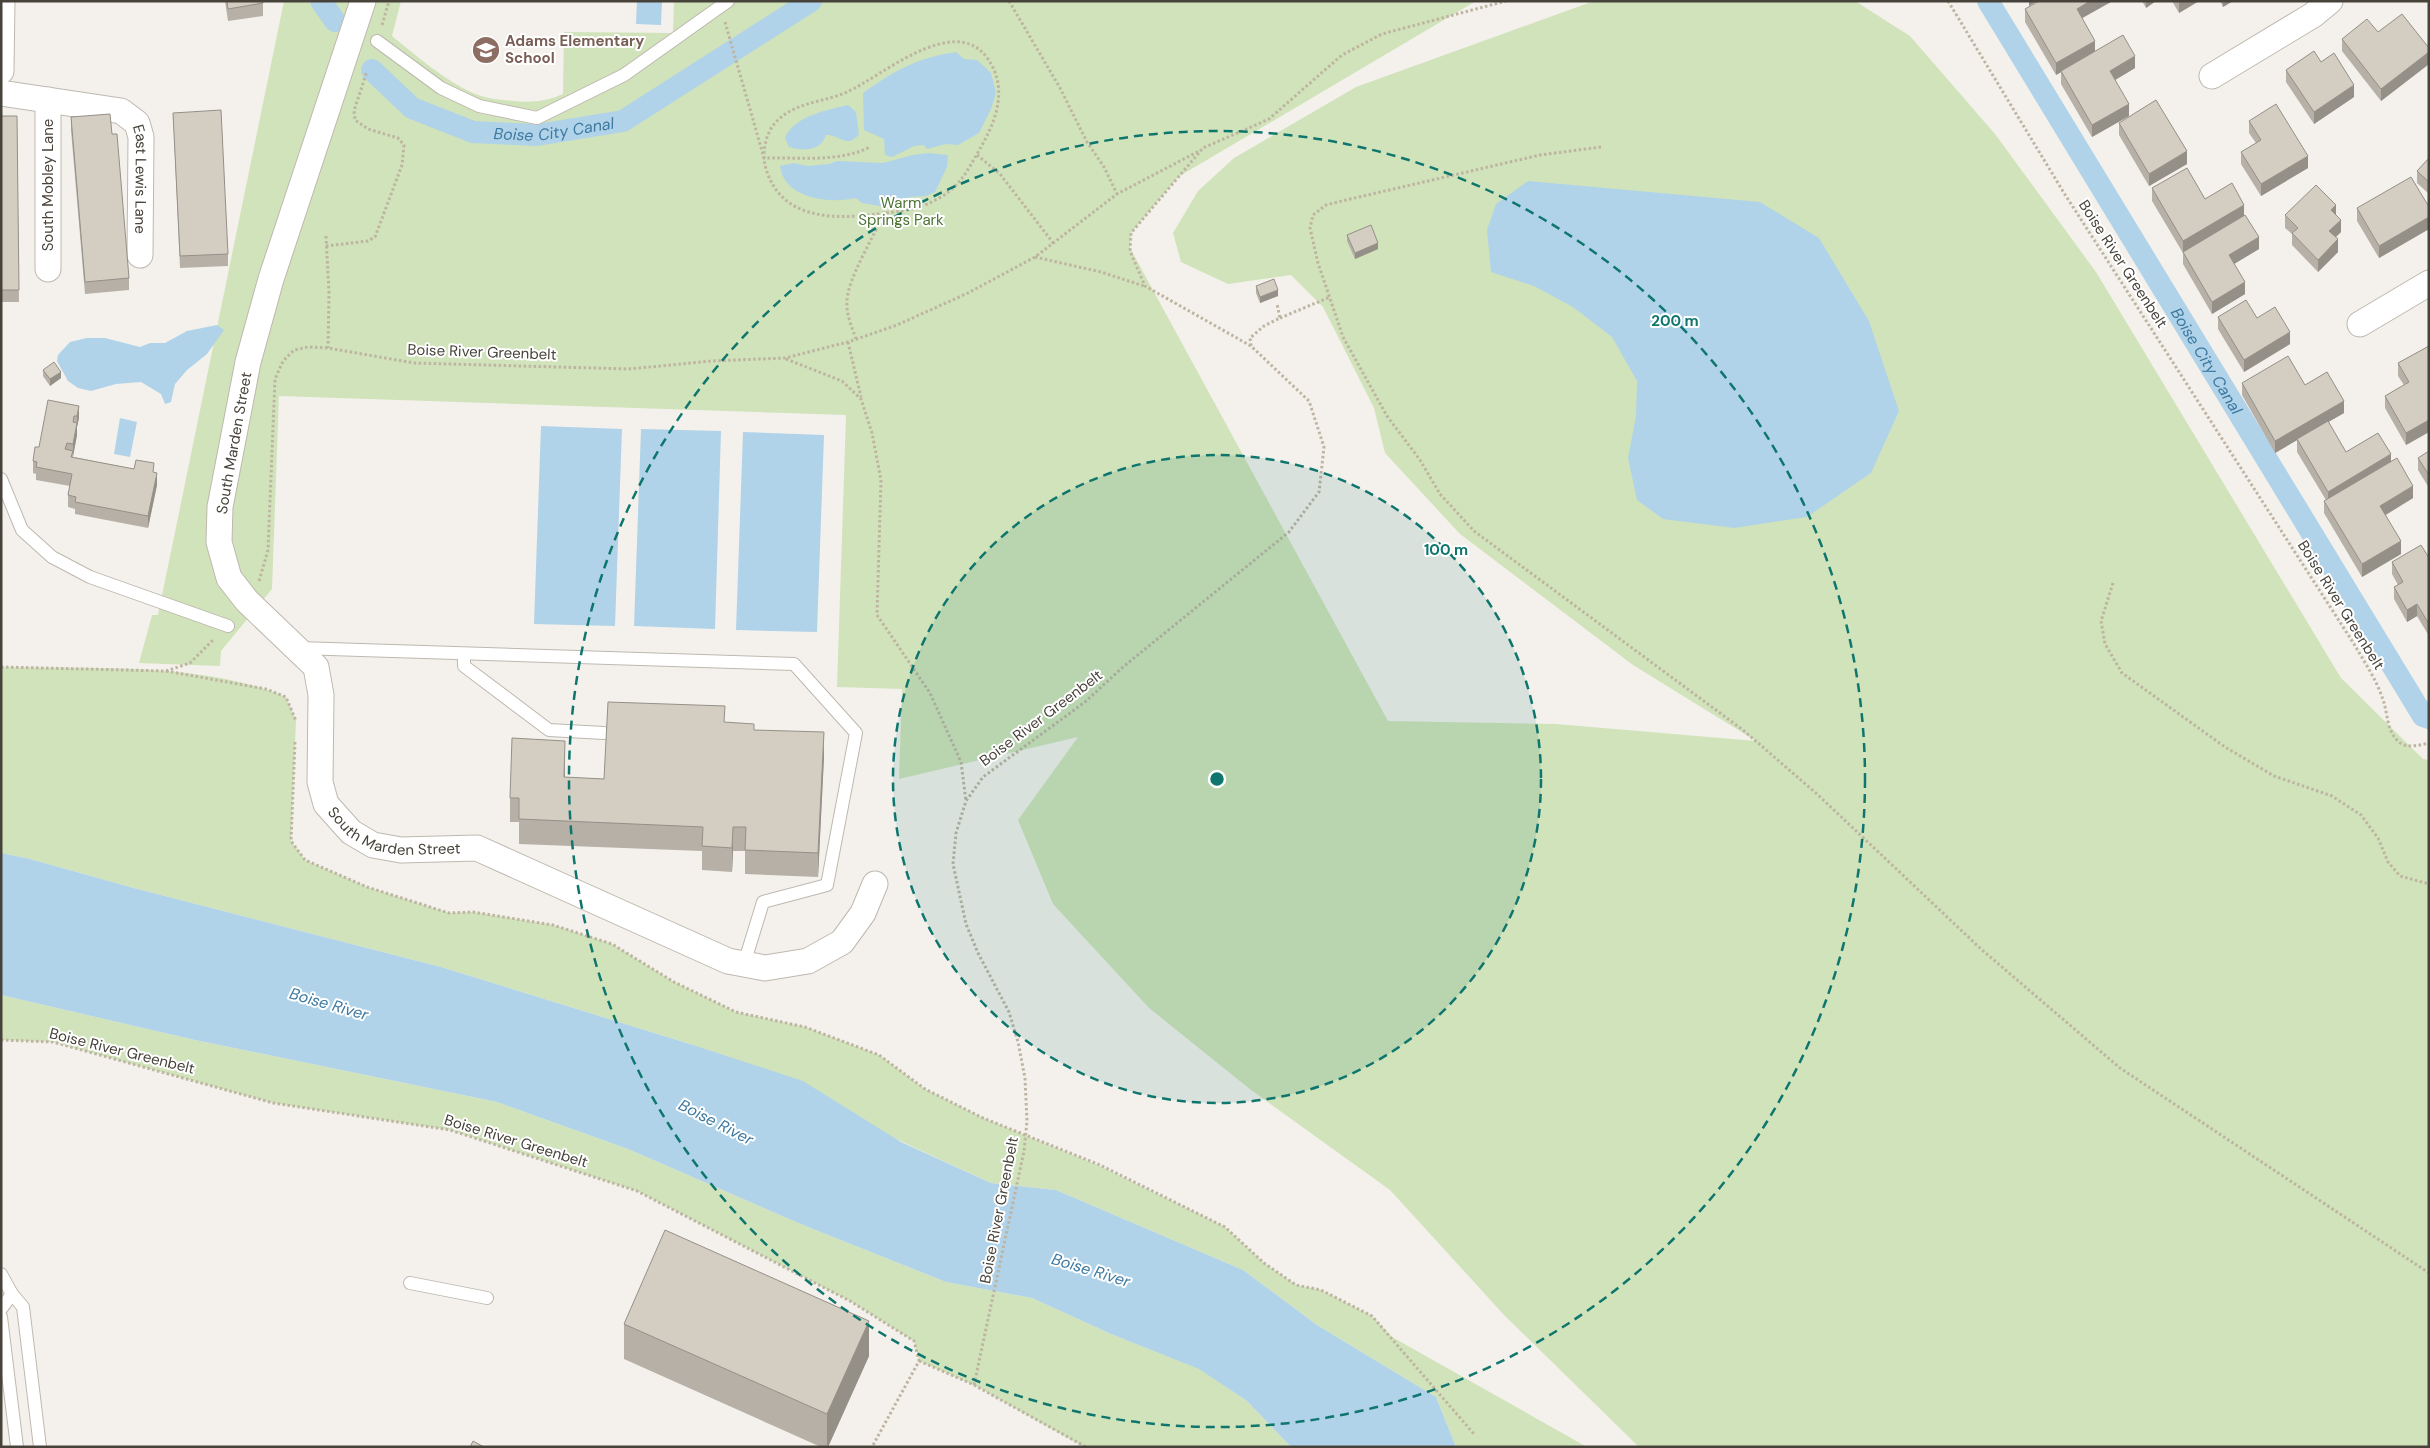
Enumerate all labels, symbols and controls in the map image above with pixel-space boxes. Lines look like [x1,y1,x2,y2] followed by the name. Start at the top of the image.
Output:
[505,31,644,68] place label: Adams Elementary School
[471,35,501,65] school or university icon: Adams Elementary School
[493,112,616,146] water label: Boise City Canal
[38,119,58,251] street label: South Mobley Lane
[128,122,152,234] street label: East Lewis Lane
[858,193,944,230] park label: Warm Springs Park
[2074,196,2172,332] street label: Boise River Greenbelt
[2166,303,2248,418] water label: Boise City Canal
[1651,311,1699,331] text: 200 m
[407,339,557,365] street label: Boise River Greenbelt
[212,370,256,516] street label: South Marden Street
[2293,536,2389,674] street label: Boise River Greenbelt
[1424,540,1468,560] text: 100 m
[975,665,1107,771] street label: Boise River Greenbelt
[1208,770,1226,788] centre of rings
[323,803,461,860] street label: South Marden Street
[287,983,372,1026] water label: Boise River
[47,1023,197,1079] street label: Boise River Greenbelt
[675,1094,758,1150] water label: Boise River
[442,1110,590,1172] street label: Boise River Greenbelt
[975,1135,1023,1285] street label: Boise River Greenbelt
[1049,1248,1134,1292] water label: Boise River

